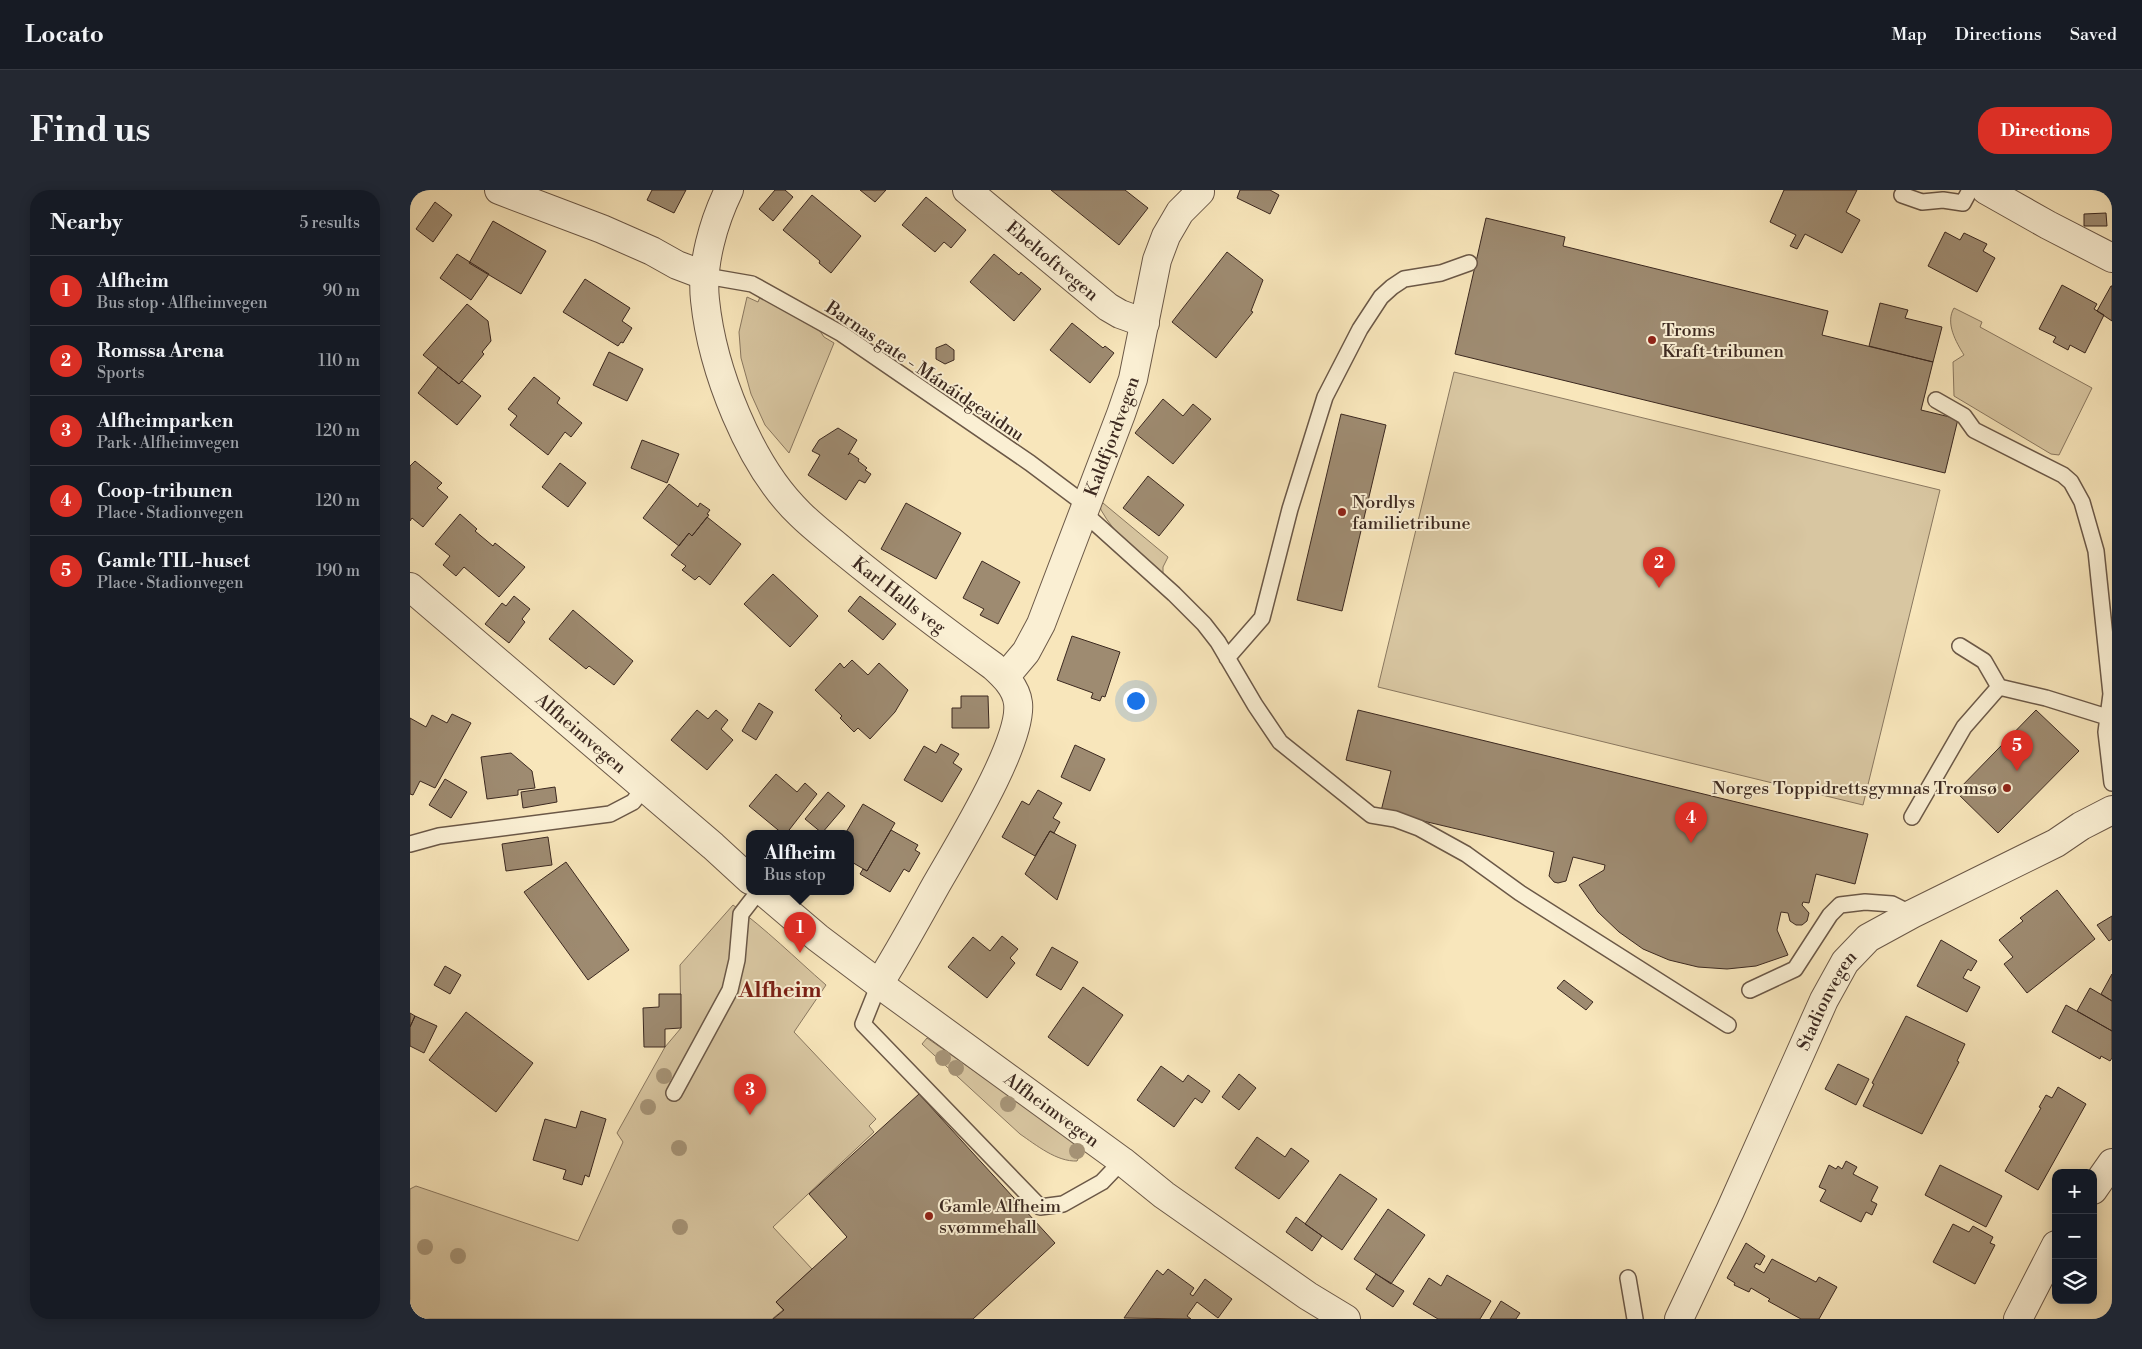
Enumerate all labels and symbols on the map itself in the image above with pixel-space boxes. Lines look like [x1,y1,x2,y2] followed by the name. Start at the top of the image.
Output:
[1001,216,1103,306] street label: Ebeltoftvegen
[820,296,1029,447] street label: Barnas gate - Mánáidgeaidnu
[1662,319,1784,363] place label: Troms Kraft-tribunen
[1646,334,1658,346] marker: Troms Kraft-tribunen
[1080,373,1145,500] street label: Kaldfjordvegen
[1352,491,1470,535] place label: Nordlys familietribune
[1336,506,1348,518] marker: Nordlys familietribune
[1643,547,1675,588] pin: 2
[847,552,951,639] street label: Karl Halls veg
[530,688,631,779] street label: Alfheimvegen
[1123,688,1149,714] your location
[2001,730,2033,771] pin: 5
[1712,777,1997,800] place label: Norges Toppidrettsgymnas Tromsø
[2001,782,2013,794] marker: Norges Toppidrettsgymnas Tromsø
[1675,802,1707,843] pin: 4
[784,912,816,953] pin: 1
[1792,946,1862,1054] street label: Stadionvegen
[737,977,822,1004] district label: Alfheim
[998,1067,1104,1153] street label: Alfheimvegen
[734,1074,766,1115] pin: 3
[939,1195,1061,1239] place label: Gamle Alfheim svømmehall
[923,1210,935,1222] marker: Gamle Alfheim svømmehall

